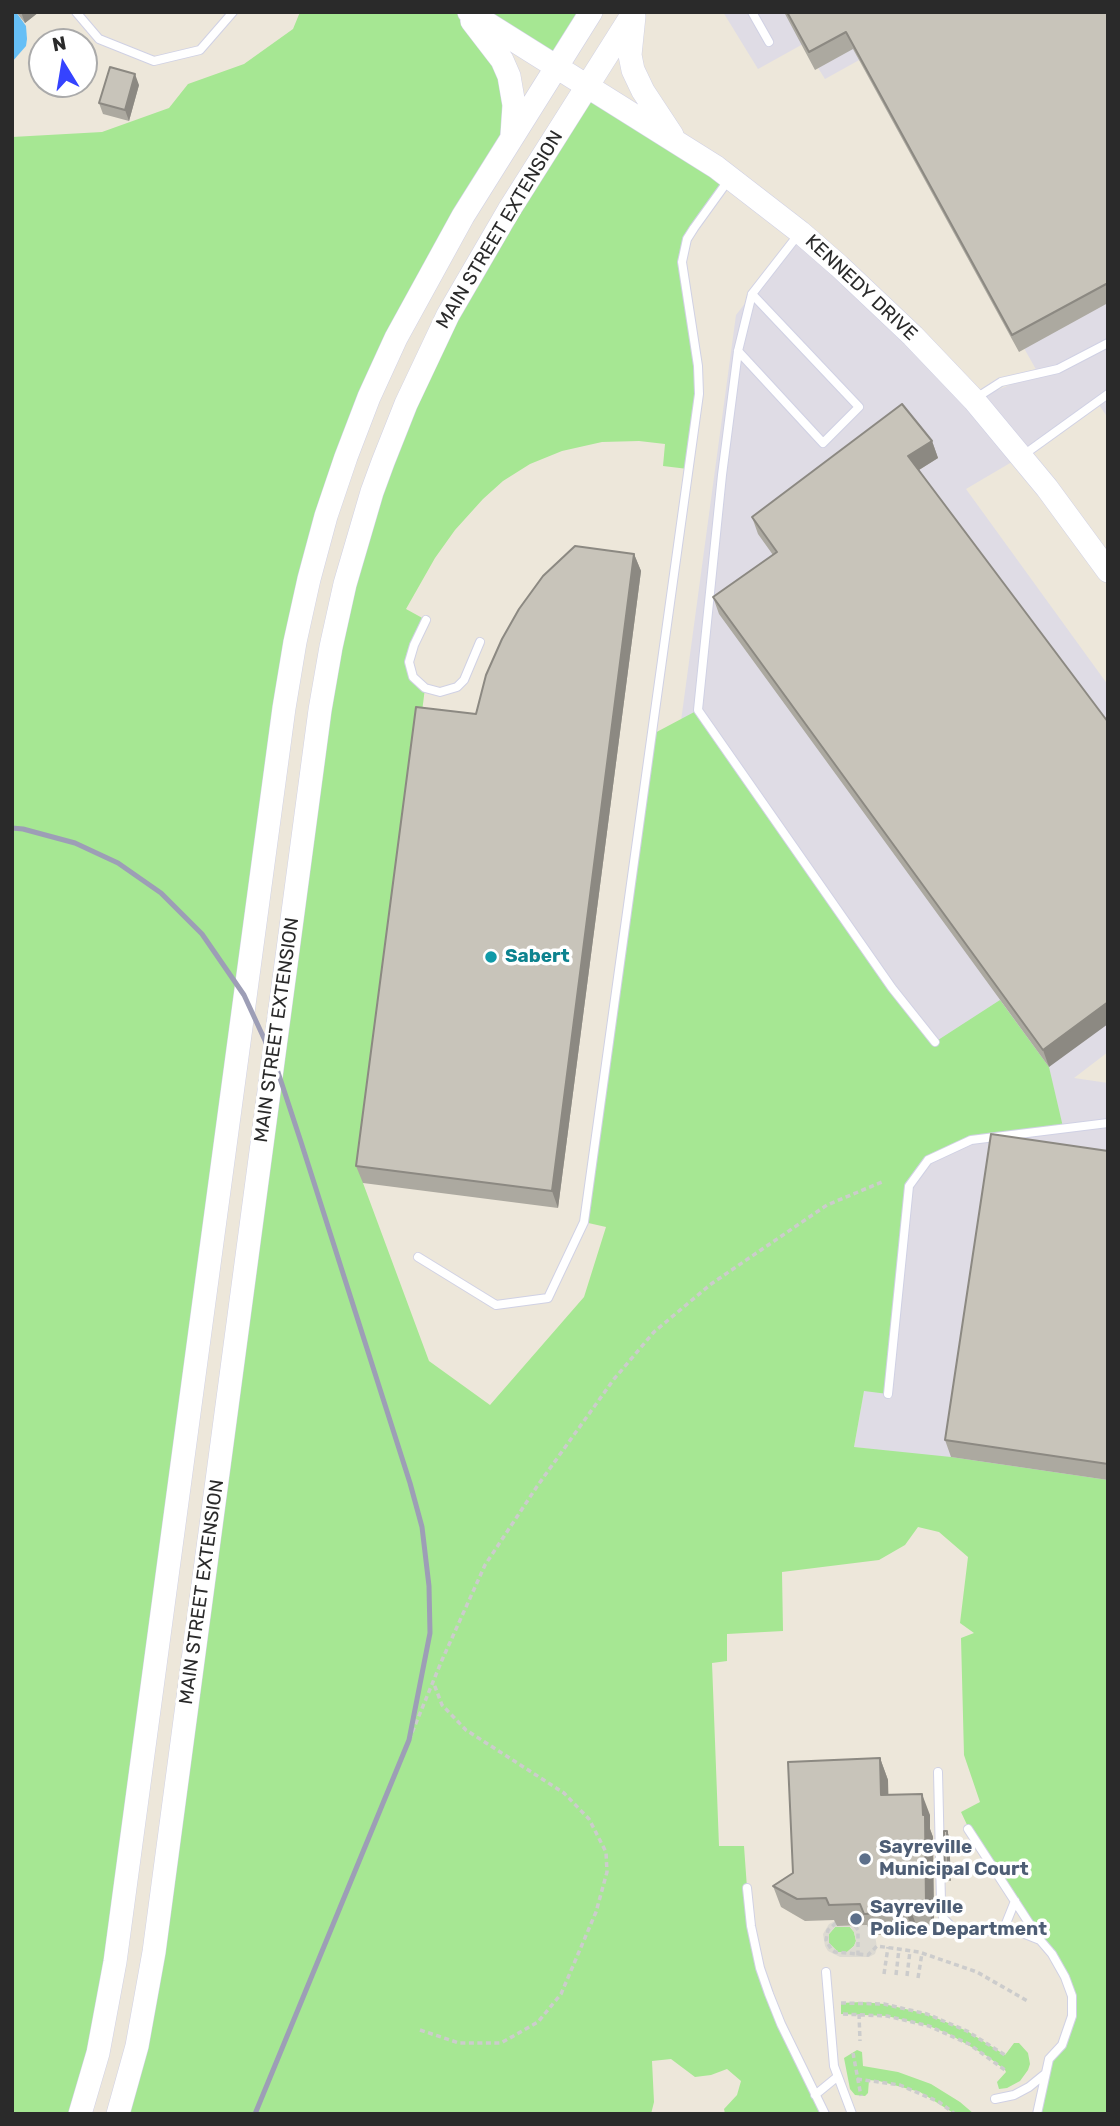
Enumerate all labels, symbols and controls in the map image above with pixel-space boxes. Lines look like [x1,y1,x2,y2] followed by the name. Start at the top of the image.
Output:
[28,28,98,98] north arrow
[50,31,68,56] text: N
[432,127,568,333] street label: MAIN STREET EXTENSION
[800,230,922,346] street label: KENNEDY DRIVE
[250,916,304,1144] street label: MAIN STREET EXTENSION
[505,946,570,968] place label: Sabert
[483,949,499,965] marker: Sabert
[175,1478,229,1706] street label: MAIN STREET EXTENSION
[879,1837,1029,1881] place label: Sayreville Municipal Court
[857,1851,873,1867] marker: Sayreville Municipal Court
[870,1897,1047,1941] place label: Sayreville Police Department
[848,1911,864,1927] marker: Sayreville Police Department

